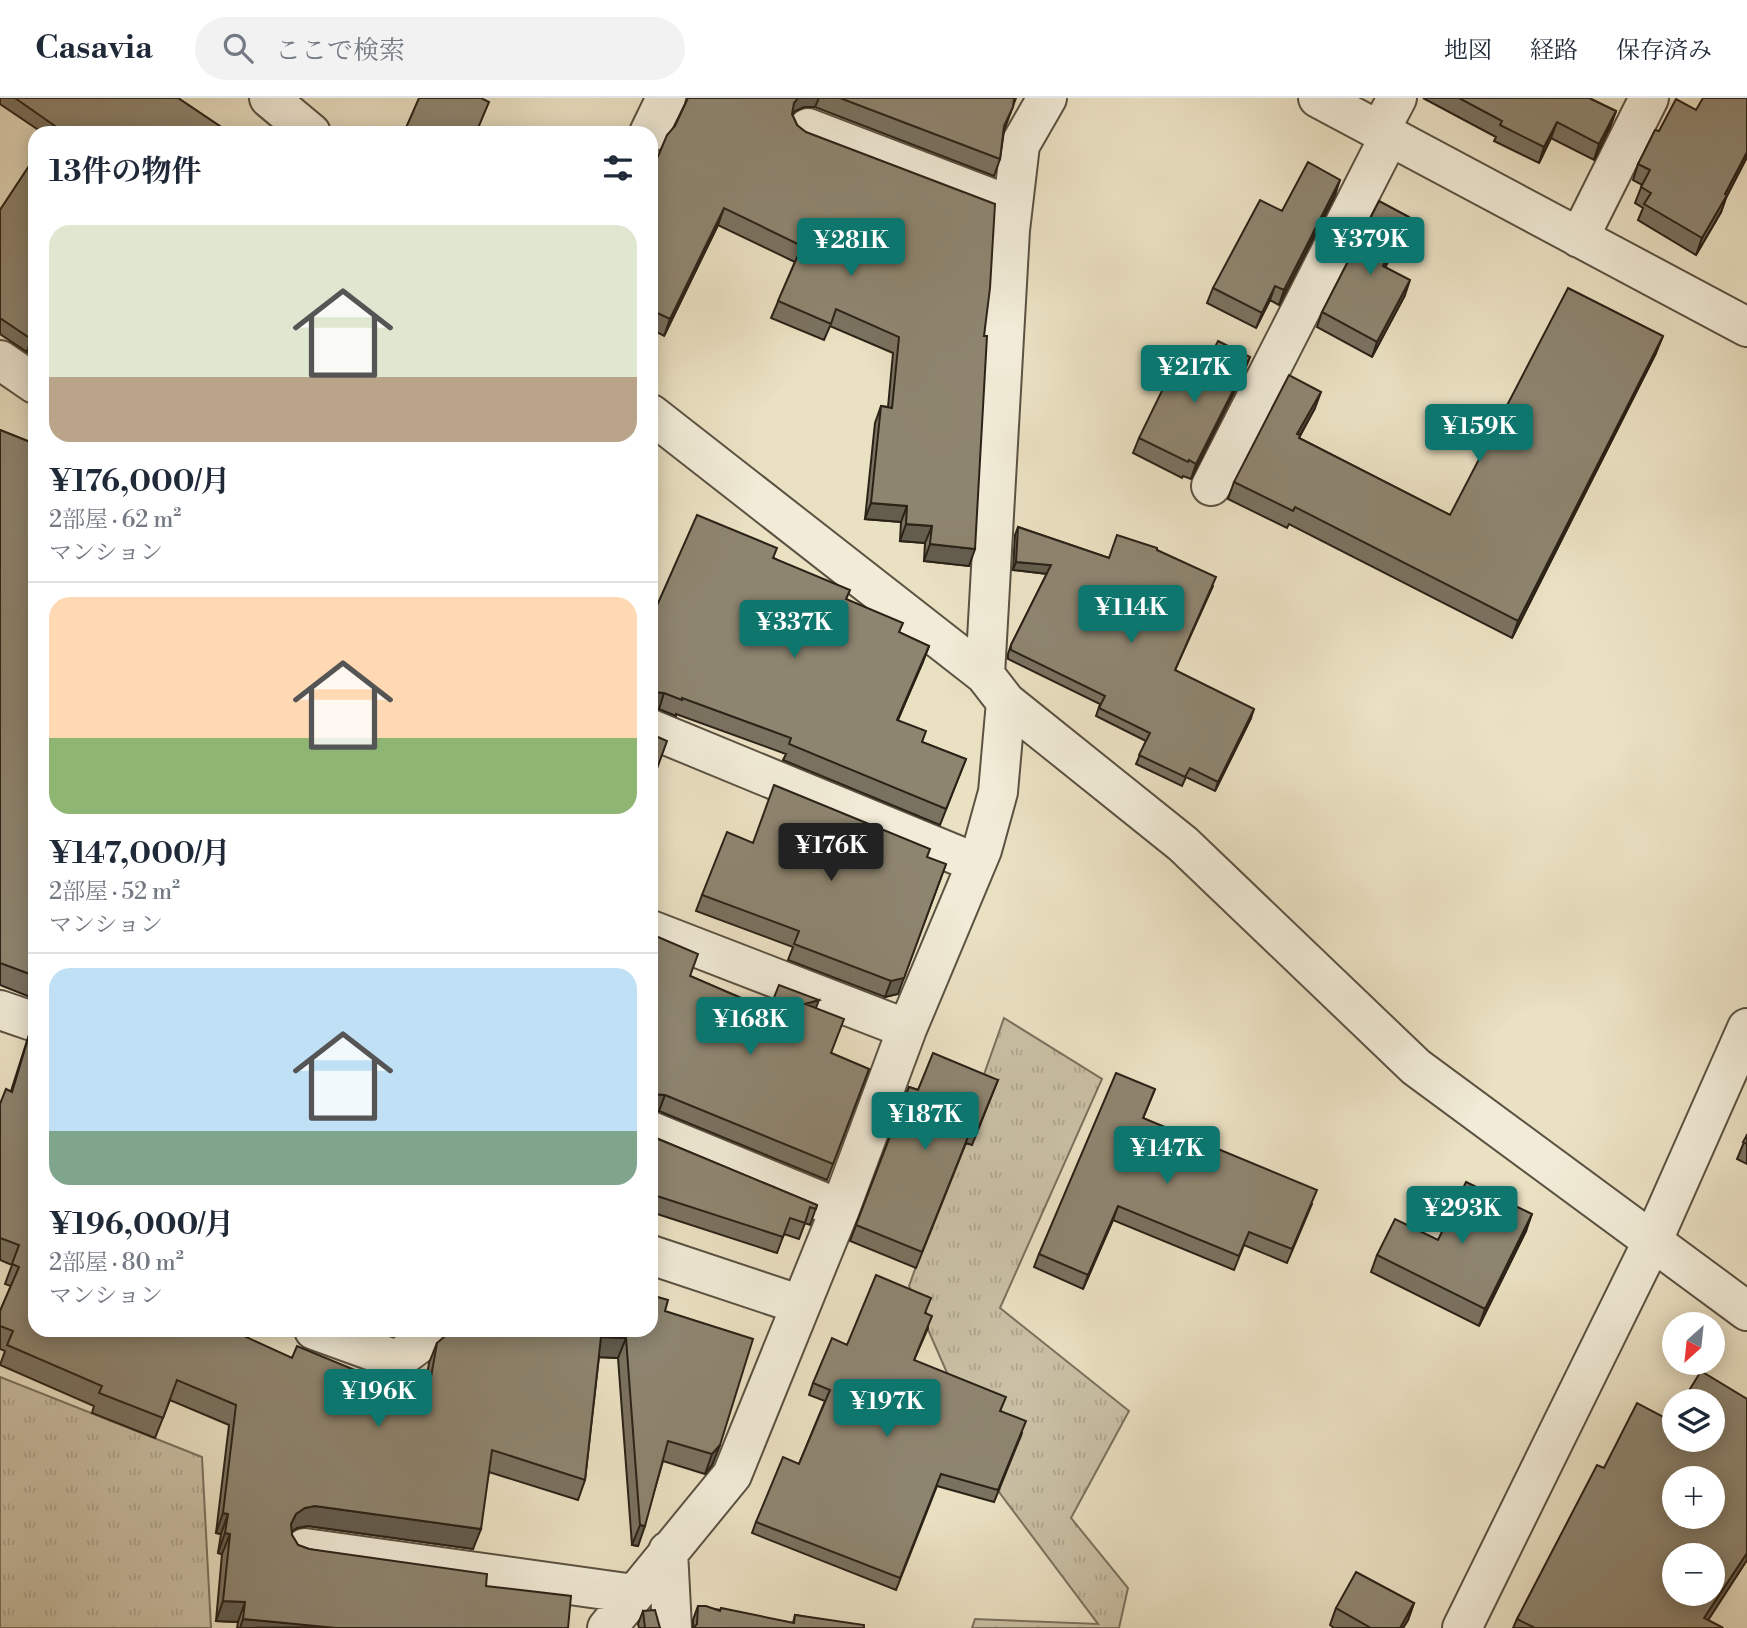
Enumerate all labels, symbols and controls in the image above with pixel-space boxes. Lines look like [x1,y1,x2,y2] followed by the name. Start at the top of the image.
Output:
[195,17,685,80] search box
[35,28,153,69] text: Casavia
[219,29,257,67] icon: search
[275,35,405,67] text: ここで検索
[1444,36,1492,66] text: 地図
[1530,36,1578,66] text: 経路
[1616,36,1712,66] text: 保存済み
[599,149,637,187] icon: filters
[49,153,201,191] text: 13件の物件
[802,218,900,278] pin: ¥281K
[1321,218,1419,277] pin: ¥379K
[1331,226,1409,254] text: ¥379K
[813,227,889,255] text: ¥281K
[280,270,406,396] icon: home
[1145,345,1243,405] pin: ¥217K
[1157,354,1231,382] text: ¥217K
[1430,404,1528,464] pin: ¥159K
[1441,413,1517,441] text: ¥159K
[49,463,230,501] text: ¥176,000/月
[49,506,181,534] text: 2部屋 · 62 m²
[49,539,163,567] text: マンション
[1082,586,1180,645] pin: ¥114K
[1094,594,1168,622] text: ¥114K
[745,601,843,660] pin: ¥337K
[756,609,832,637] text: ¥337K
[280,642,406,768] icon: home
[782,824,880,883] pin: ¥176K
[794,832,868,860] text: ¥176K
[49,835,230,873] text: ¥147,000/月
[49,878,180,906] text: 2部屋 · 52 m²
[49,911,163,939] text: マンション
[701,998,799,1057] pin: ¥168K
[712,1006,788,1034] text: ¥168K
[280,1013,406,1139] icon: home
[876,1093,974,1152] pin: ¥187K
[888,1101,962,1129] text: ¥187K
[1118,1126,1216,1186] pin: ¥147K
[1130,1135,1204,1163] text: ¥147K
[1413,1186,1511,1246] pin: ¥293K
[1423,1195,1501,1223] text: ¥293K
[49,1206,234,1244] text: ¥196,000/月
[49,1249,184,1277] text: 2部屋 · 80 m²
[49,1282,163,1310] text: マンション
[1662,1312,1726,1376] north arrow
[1662,1312,1725,1606] map controls
[329,1370,427,1429] pin: ¥196K
[340,1378,416,1406] text: ¥196K
[838,1380,936,1439] pin: ¥197K
[849,1388,925,1416] text: ¥197K
[1662,1389,1725,1452] button: layers
[1662,1466,1725,1529] button: +
[1662,1543,1725,1606] button: −

